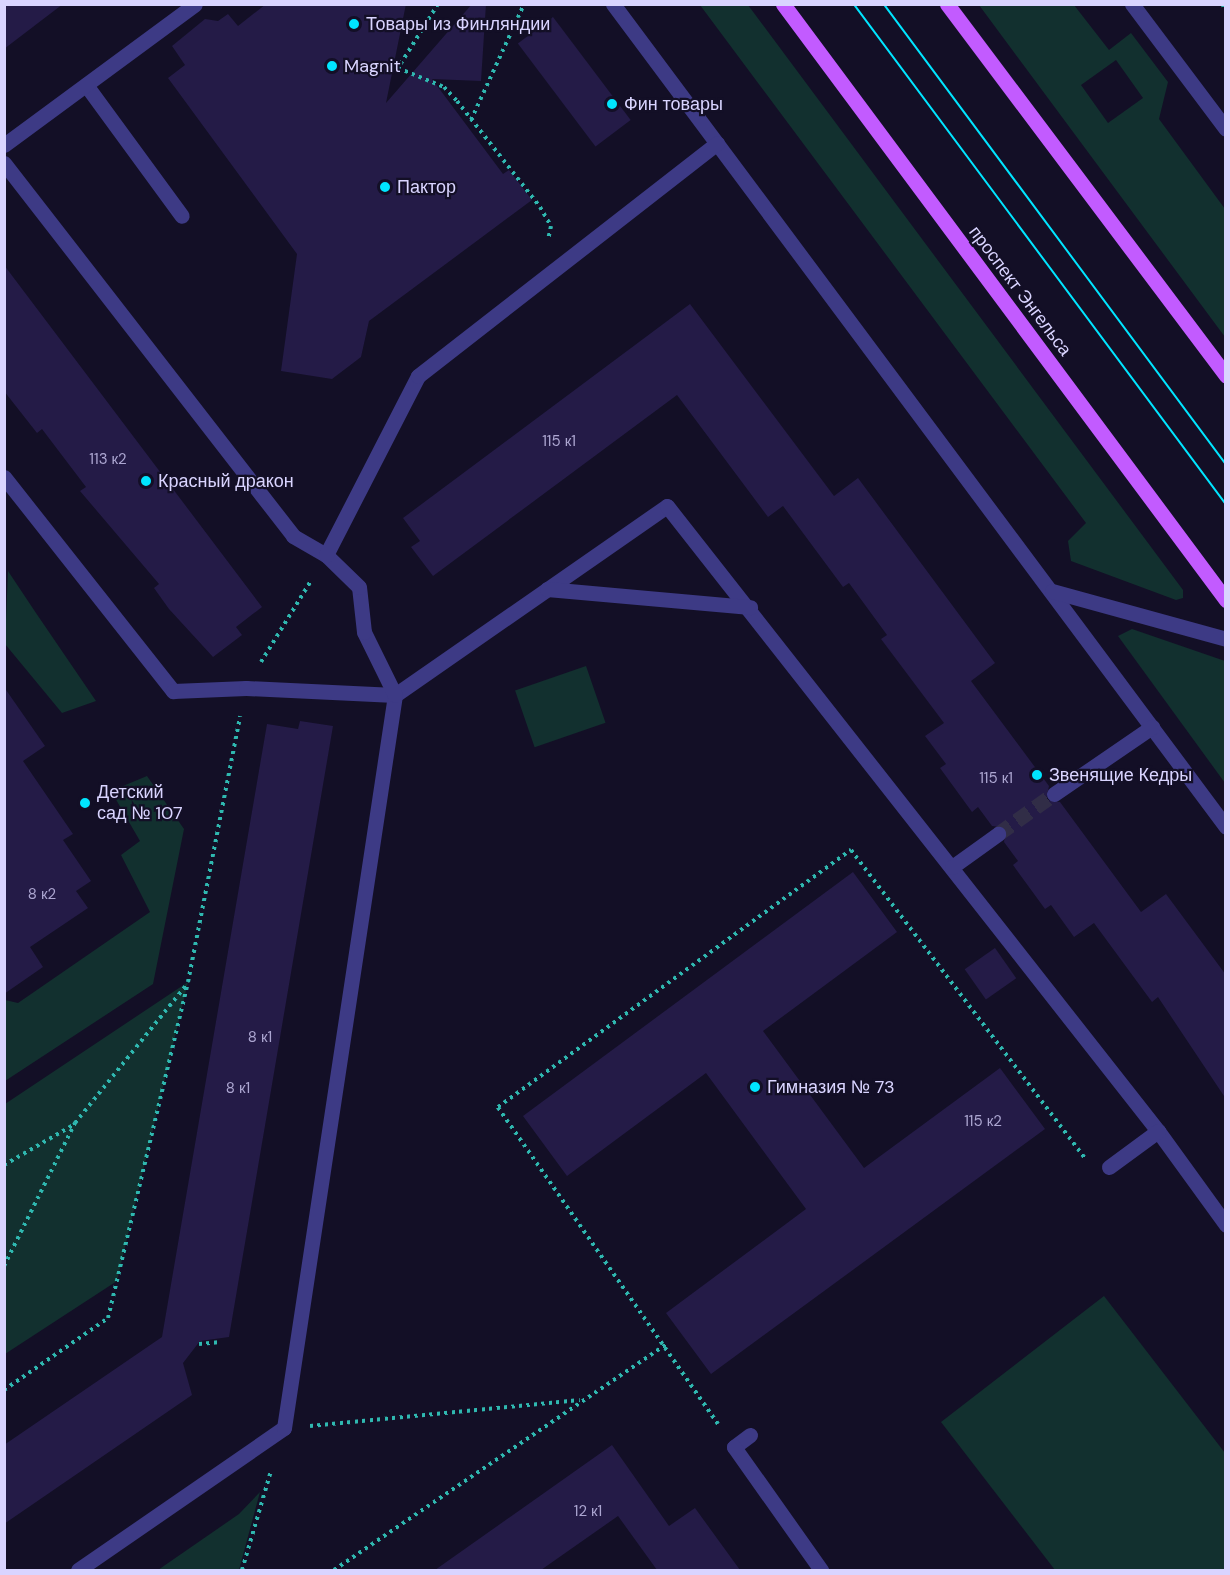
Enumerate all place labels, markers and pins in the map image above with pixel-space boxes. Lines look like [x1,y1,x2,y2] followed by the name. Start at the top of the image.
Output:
[366,13,550,35] place label: Товары из Финляндии
[347,17,361,31] marker: Товары из Финляндии
[344,55,401,77] place label: Magnit
[325,59,339,73] marker: Magnit
[624,93,723,115] place label: Фин товары
[605,97,619,111] marker: Фин товары
[397,176,456,198] place label: Пактор
[378,180,392,194] marker: Пактор
[158,470,294,492] place label: Красный дракон
[139,474,153,488] marker: Красный дракон
[1049,764,1192,786] place label: Звенящие Кедры
[1030,768,1044,782] marker: Звенящие Кедры
[97,782,183,824] place label: Детский сад № 107
[78,796,92,810] marker: Детский сад № 107
[767,1076,895,1098] place label: Гимназия № 73
[748,1080,762,1094] marker: Гимназия № 73

